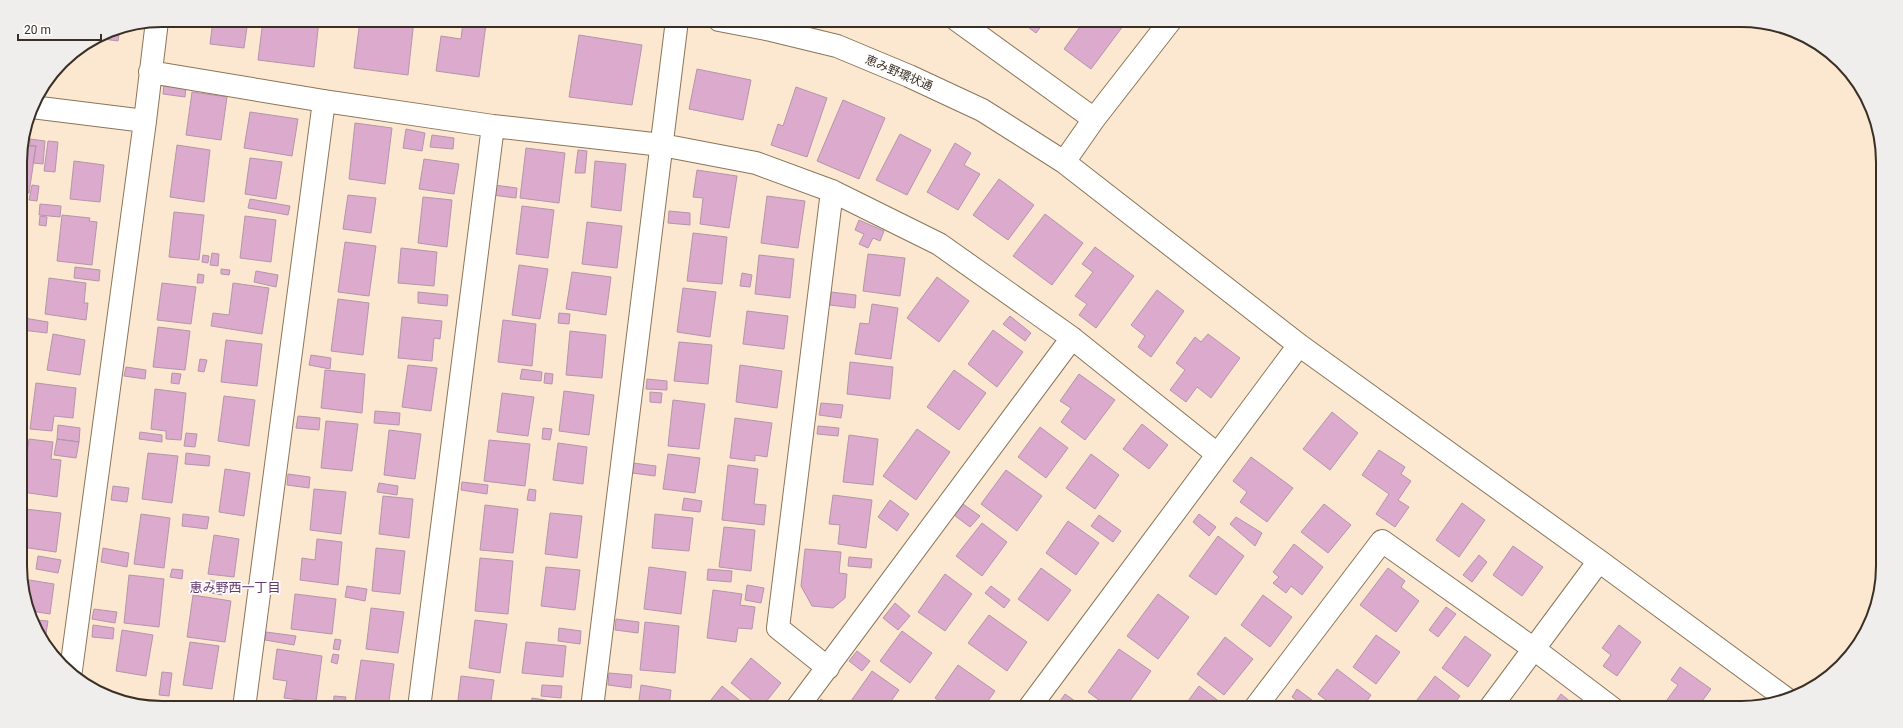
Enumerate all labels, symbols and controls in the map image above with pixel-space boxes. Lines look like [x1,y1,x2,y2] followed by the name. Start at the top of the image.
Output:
[18,16,101,42] scale bar
[24,23,51,37] text: 20 m
[863,52,935,94] street label: 恵み野環状通
[189,580,281,595] district label: 恵み野西一丁目

